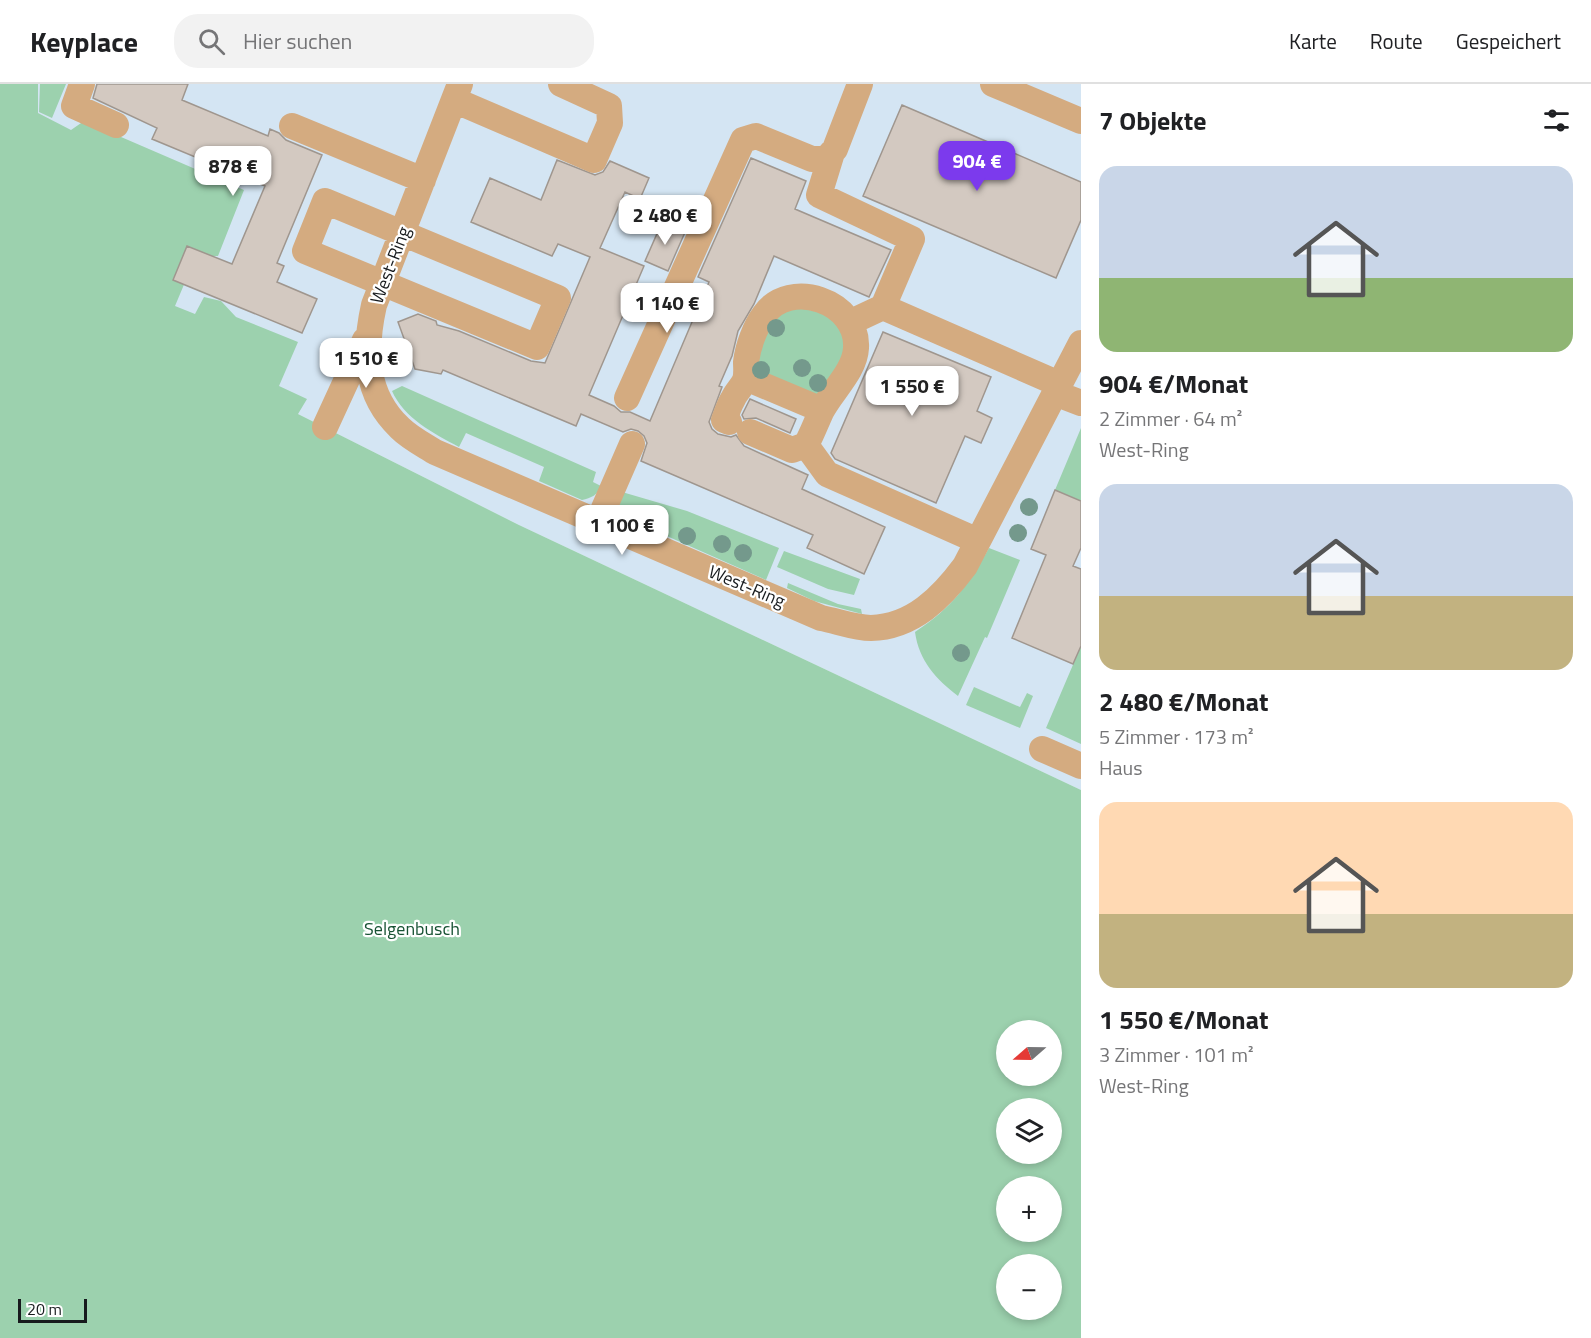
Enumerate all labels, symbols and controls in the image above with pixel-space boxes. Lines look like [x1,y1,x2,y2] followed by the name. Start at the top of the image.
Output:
[174,14,594,68] search box
[30,20,138,63] text: Keyplace
[243,24,352,58] text: Hier suchen
[195,25,228,58] icon: search
[1289,25,1337,57] text: Karte
[1370,25,1423,57] text: Route
[1456,25,1561,57] text: Gespeichert
[1099,101,1206,140] text: 7 Objekte
[1540,104,1573,137] icon: filters
[935,141,1019,192] pin: 904 €
[952,145,1002,176] text: 904 €
[191,146,275,197] pin: 878 €
[208,150,258,181] text: 878 €
[610,195,720,246] pin: 2 480 €
[633,199,697,230] text: 2 480 €
[1282,205,1390,313] icon: home
[363,222,417,308] street label: West-Ring
[612,283,722,334] pin: 1 140 €
[635,287,699,318] text: 1 140 €
[311,338,421,389] pin: 1 510 €
[334,342,398,373] text: 1 510 €
[1099,364,1248,403] text: 904 €/Monat
[857,366,967,417] pin: 1 550 €
[880,370,944,401] text: 1 550 €
[1099,403,1242,434] text: 2 Zimmer · 64 m²
[1099,434,1189,465] text: West-Ring
[567,505,677,556] pin: 1 100 €
[590,509,654,540] text: 1 100 €
[1282,523,1390,631] icon: home
[705,558,789,614] street label: West-Ring
[1099,682,1268,721] text: 2 480 €/Monat
[1099,721,1254,752] text: 5 Zimmer · 173 m²
[1099,752,1142,783] text: Haus
[1282,841,1390,949] icon: home
[364,915,460,942] park label: Selgenbusch
[1099,1000,1268,1039] text: 1 550 €/Monat
[996,1020,1062,1086] north arrow
[996,1020,1062,1320] map controls
[1099,1039,1254,1070] text: 3 Zimmer · 101 m²
[1099,1070,1189,1101] text: West-Ring
[996,1098,1062,1164] button: layers
[996,1176,1062,1242] button: +
[996,1254,1062,1320] button: −
[18,1296,87,1324] scale bar
[27,1297,62,1321] text: 20 m

